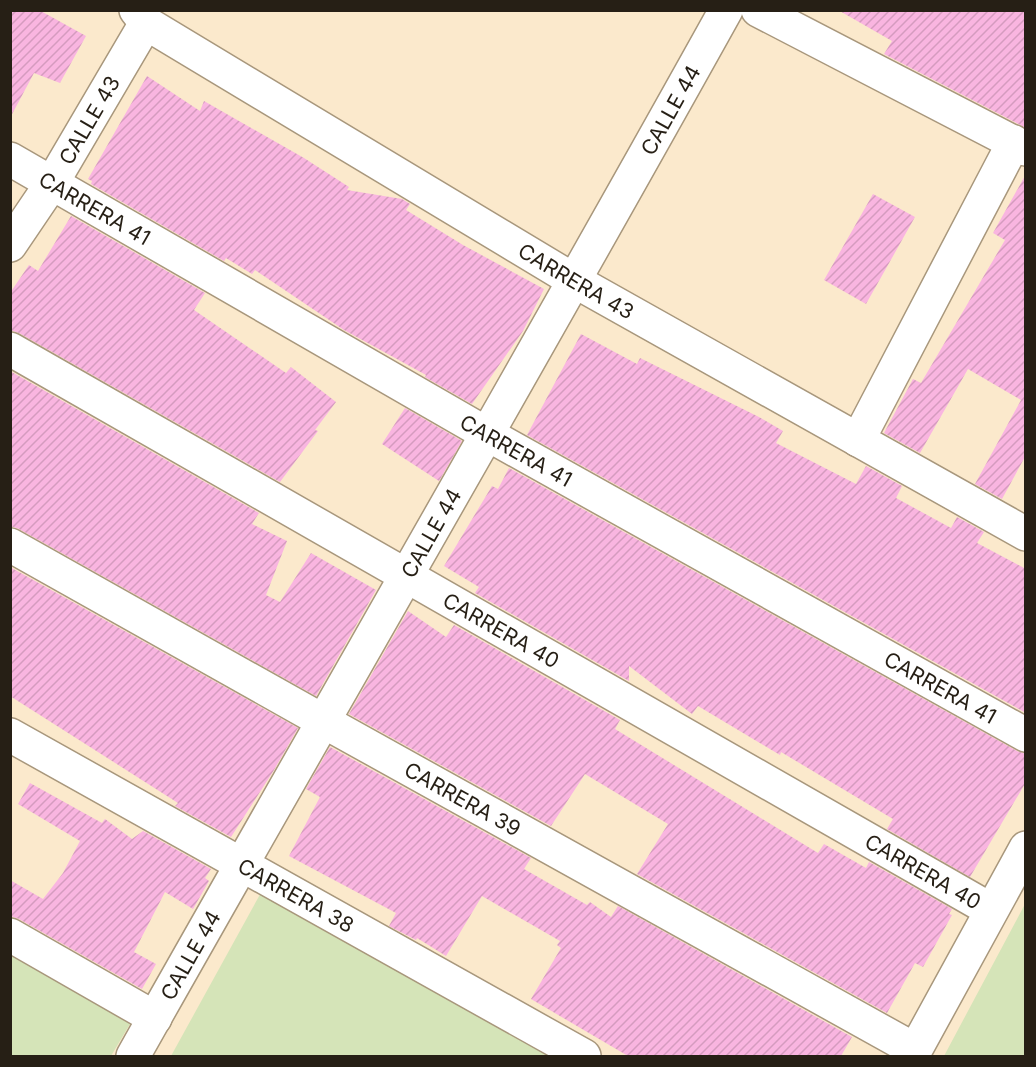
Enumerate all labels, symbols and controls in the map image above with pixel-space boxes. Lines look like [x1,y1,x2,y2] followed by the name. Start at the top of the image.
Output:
[635,61,705,159] street label: CALLE 44
[53,71,125,169] street label: CALLE 43
[35,166,155,250] street label: CARRERA 41
[514,237,638,324] street label: CARRERA 43
[456,409,577,492] street label: CARRERA 41
[395,484,466,582] street label: CALLE 44
[439,587,564,673] street label: CARRERA 40
[880,646,1001,729] street label: CARRERA 41
[400,756,525,841] street label: CARRERA 39
[861,828,986,914] street label: CARRERA 40
[234,853,359,937] street label: CARRERA 38
[155,906,225,1004] street label: CALLE 44

